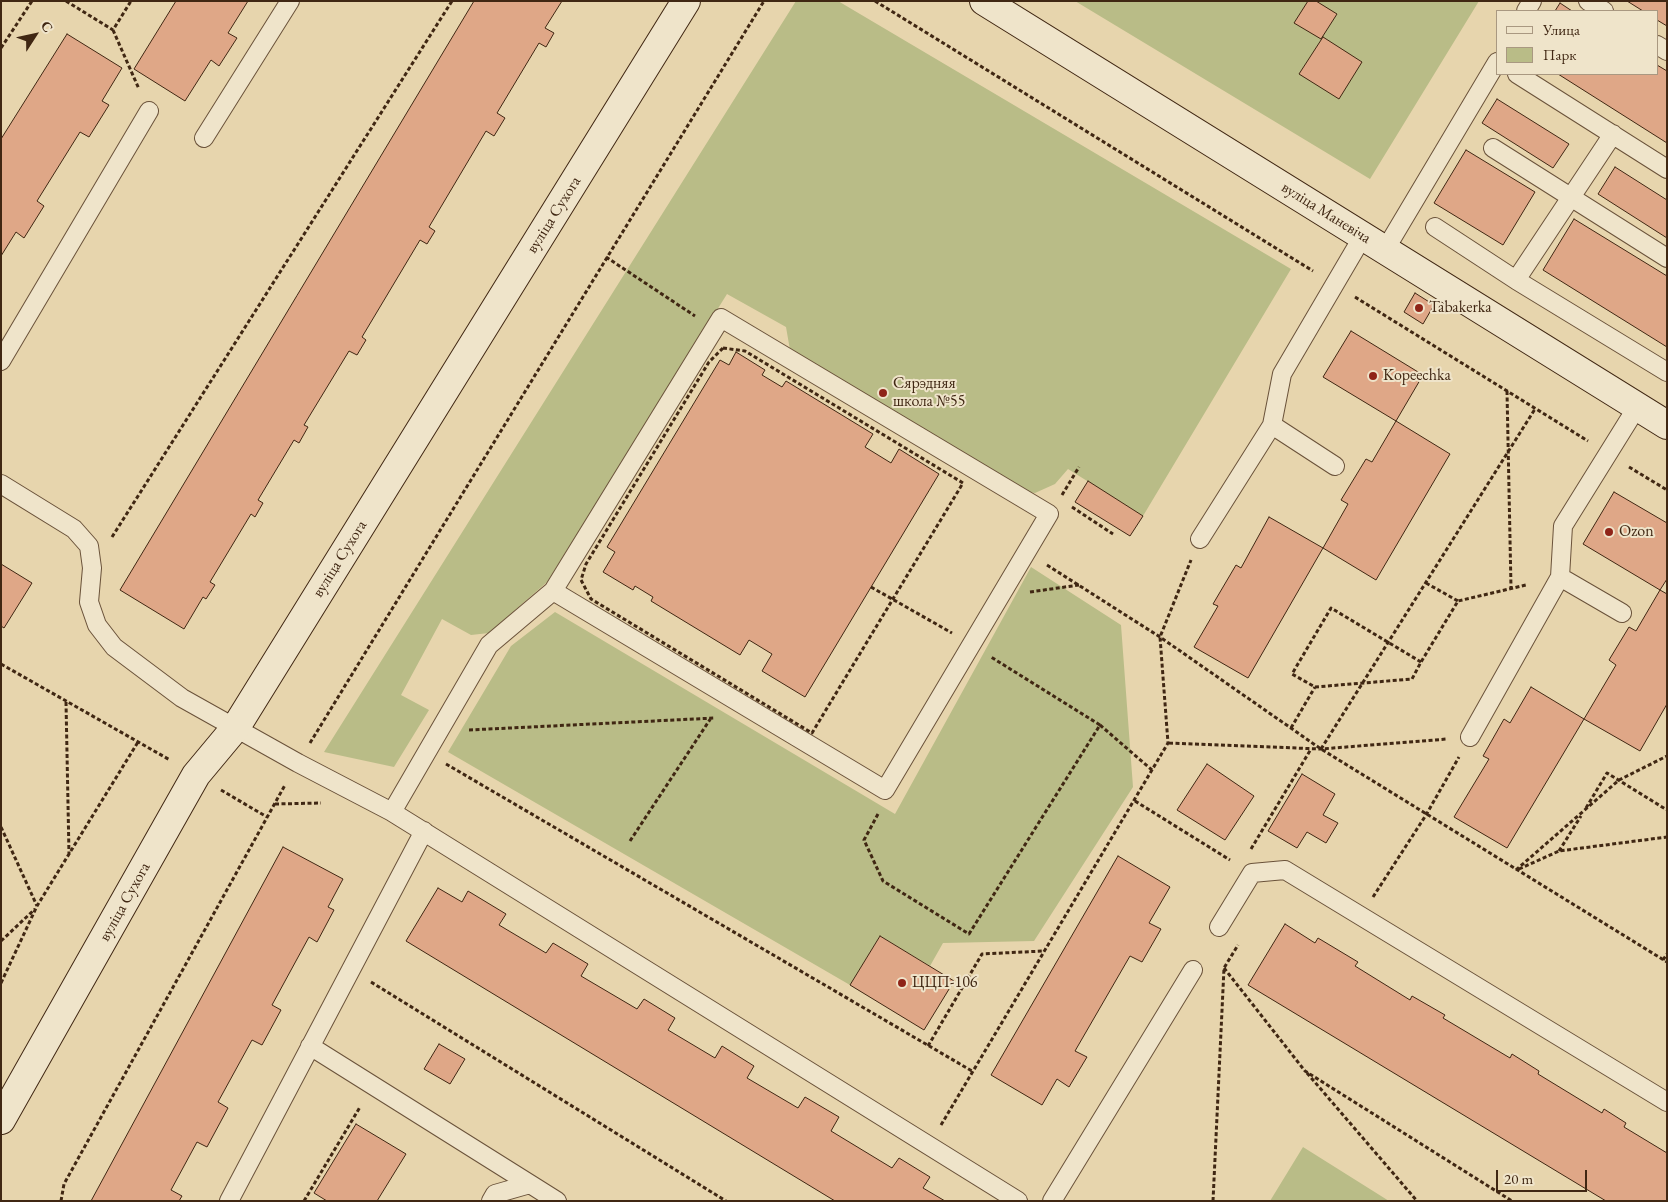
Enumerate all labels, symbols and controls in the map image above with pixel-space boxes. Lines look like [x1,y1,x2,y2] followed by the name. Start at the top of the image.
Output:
[10,10,60,60] north arrow
[1496,10,1658,75] legend
[37,17,58,36] text: С
[1543,20,1580,39] text: Улица
[1543,45,1576,64] text: Парк
[523,173,585,257] street label: вуліца Сухога
[1278,178,1374,248] street label: вуліца Маневіча
[1429,298,1492,318] place label: Tabakerka
[1413,302,1425,314] marker: Tabakerka
[1383,366,1451,386] place label: Kopeechka
[1367,370,1379,382] marker: Kopeechka
[893,374,965,412] place label: Сярэдняя школа №55
[877,387,889,399] marker: Сярэдняя школа №55
[309,517,371,601] street label: вуліца Сухога
[1619,522,1654,542] place label: Ozon
[1603,526,1615,538] marker: Ozon
[95,859,155,945] street label: вуліца Сухога
[912,973,978,993] place label: ЦЦП-106
[896,977,908,989] marker: ЦЦП-106
[1498,1160,1589,1192] scale bar
[1504,1169,1533,1188] text: 20 m

